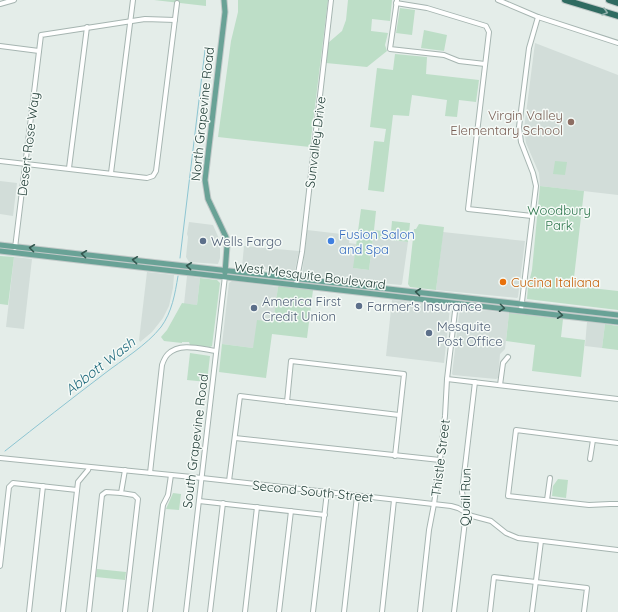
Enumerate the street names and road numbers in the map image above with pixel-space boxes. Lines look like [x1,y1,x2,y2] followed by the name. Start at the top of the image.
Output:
[187,46,217,182] street label: North Grapevine Road
[14,91,42,197] street label: Desert Rose Way
[301,95,329,189] street label: Sunvalley Drive
[233,258,387,292] street label: West Mesquite Boulevard
[179,373,211,509] street label: South Grapevine Road
[427,418,453,498] street label: Thistle Street
[456,468,474,526] street label: Quail Run
[252,477,374,505] street label: Second South Street

